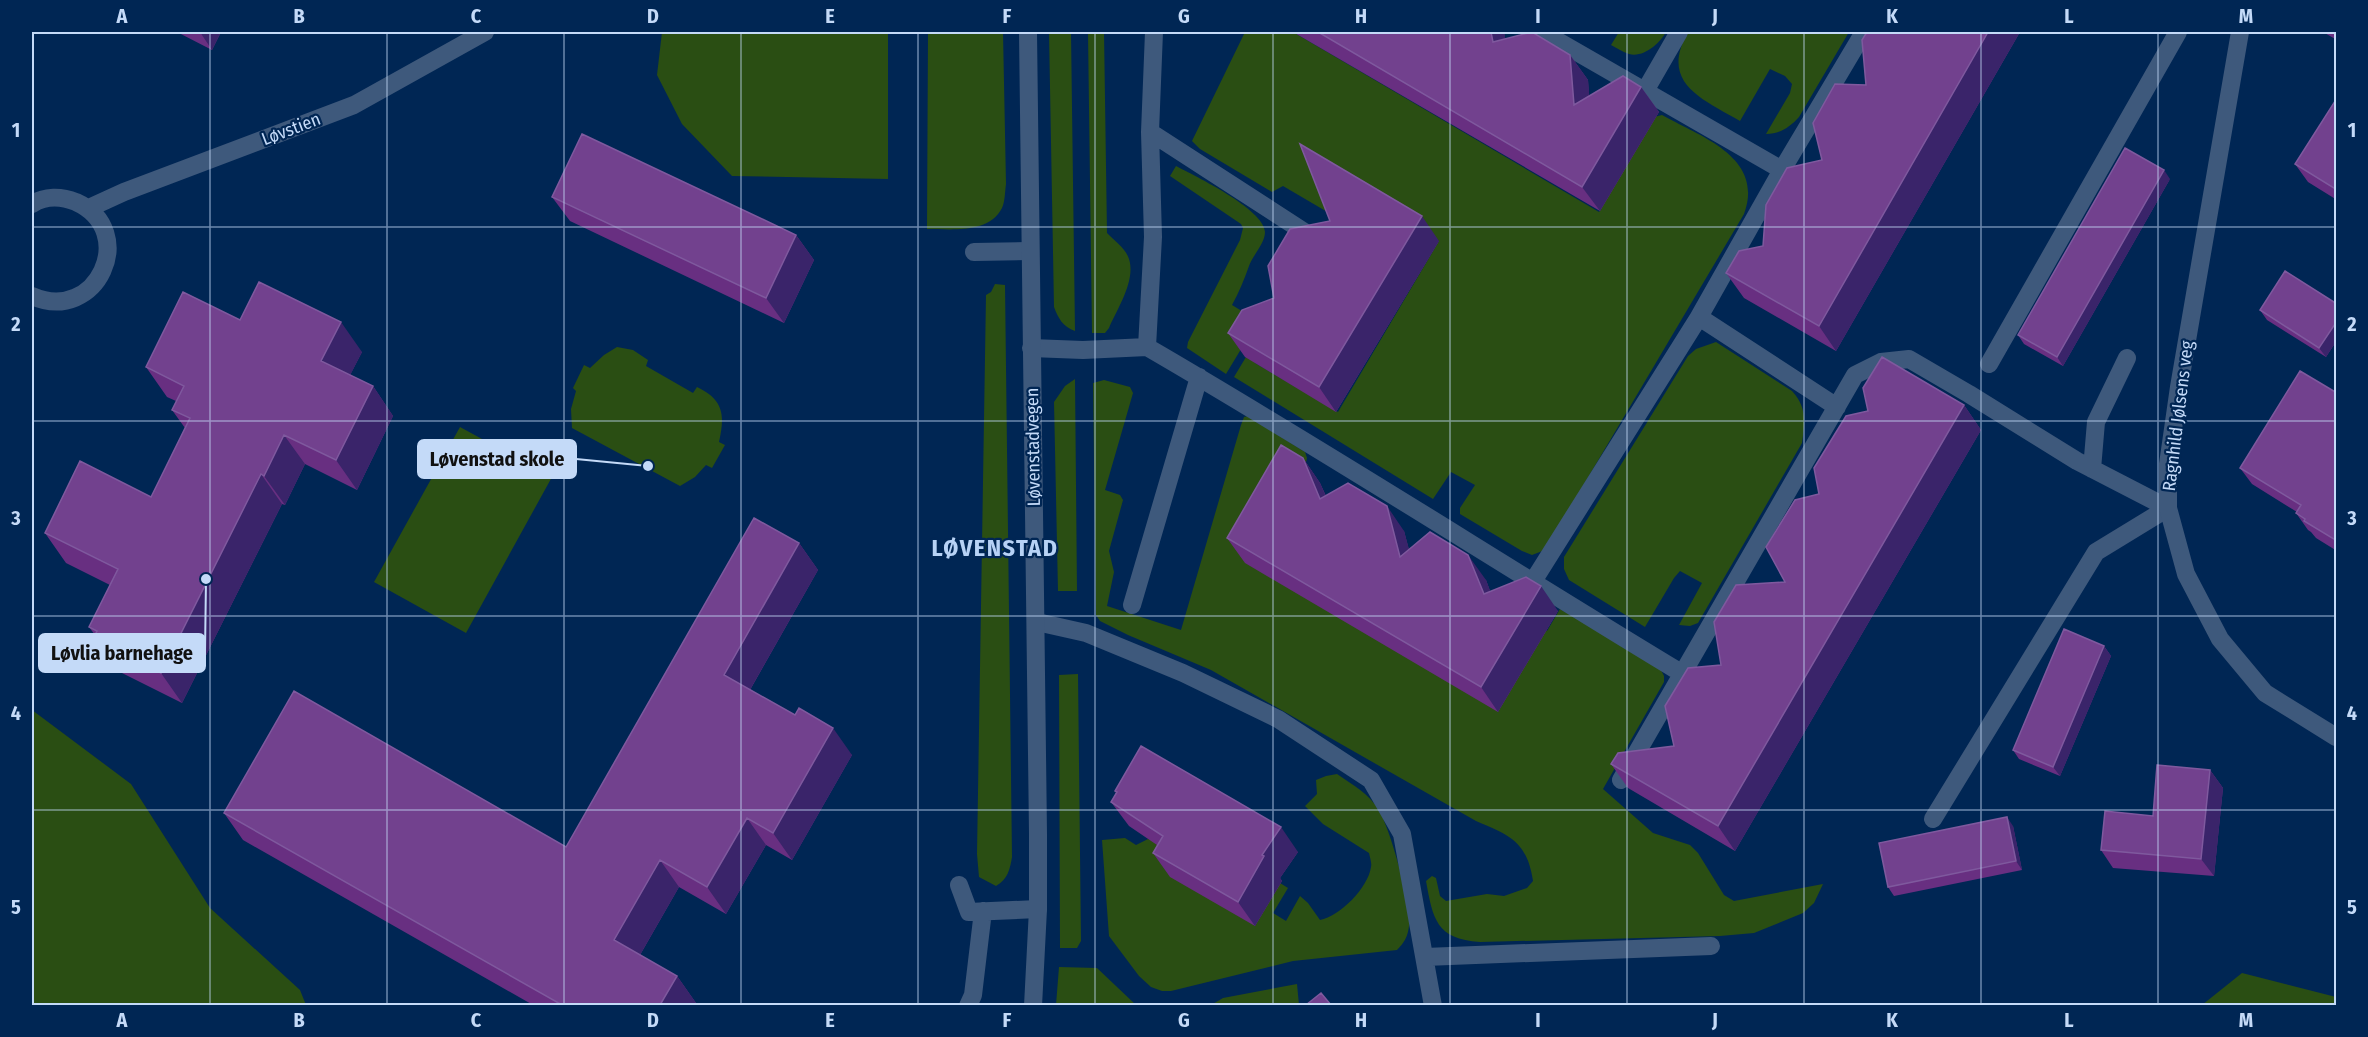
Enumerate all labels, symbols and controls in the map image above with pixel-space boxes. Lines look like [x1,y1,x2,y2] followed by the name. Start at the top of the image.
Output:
[116,4,129,28] text: A
[293,4,305,28] text: B
[471,4,482,28] text: C
[647,4,659,28] text: D
[825,4,835,28] text: E
[1003,4,1012,28] text: F
[1178,4,1190,28] text: G
[1355,4,1367,28] text: H
[1535,4,1541,28] text: I
[1711,4,1718,28] text: J
[1886,4,1898,28] text: K
[2064,4,2074,28] text: L
[2239,4,2253,28] text: M
[258,108,324,150] street label: Løvstien
[12,118,20,142] text: 1
[2348,118,2356,142] text: 1
[10,312,21,336] text: 2
[2346,312,2357,336] text: 2
[2158,339,2198,492] street label: Ragnhild Jølsens veg
[1021,388,1045,506] street label: Løvenstadvegen
[418,440,576,478] callout: Løvenstad skole
[430,447,564,471] text: Løvenstad skole
[10,506,21,530] text: 3
[2346,506,2357,530] text: 3
[932,534,1058,562] district label: LØVENSTAD
[39,634,205,672] callout: Løvlia barnehage
[51,641,193,665] text: Løvlia barnehage
[11,701,21,725] text: 4
[2347,701,2357,725] text: 4
[11,895,21,919] text: 5
[2347,895,2357,919] text: 5
[116,1008,129,1032] text: A
[293,1008,305,1032] text: B
[471,1008,482,1032] text: C
[647,1008,659,1032] text: D
[825,1008,835,1032] text: E
[1003,1008,1012,1032] text: F
[1178,1008,1190,1032] text: G
[1355,1008,1367,1032] text: H
[1535,1008,1541,1032] text: I
[1711,1008,1718,1032] text: J
[1886,1008,1898,1032] text: K
[2064,1008,2074,1032] text: L
[2239,1008,2253,1032] text: M

